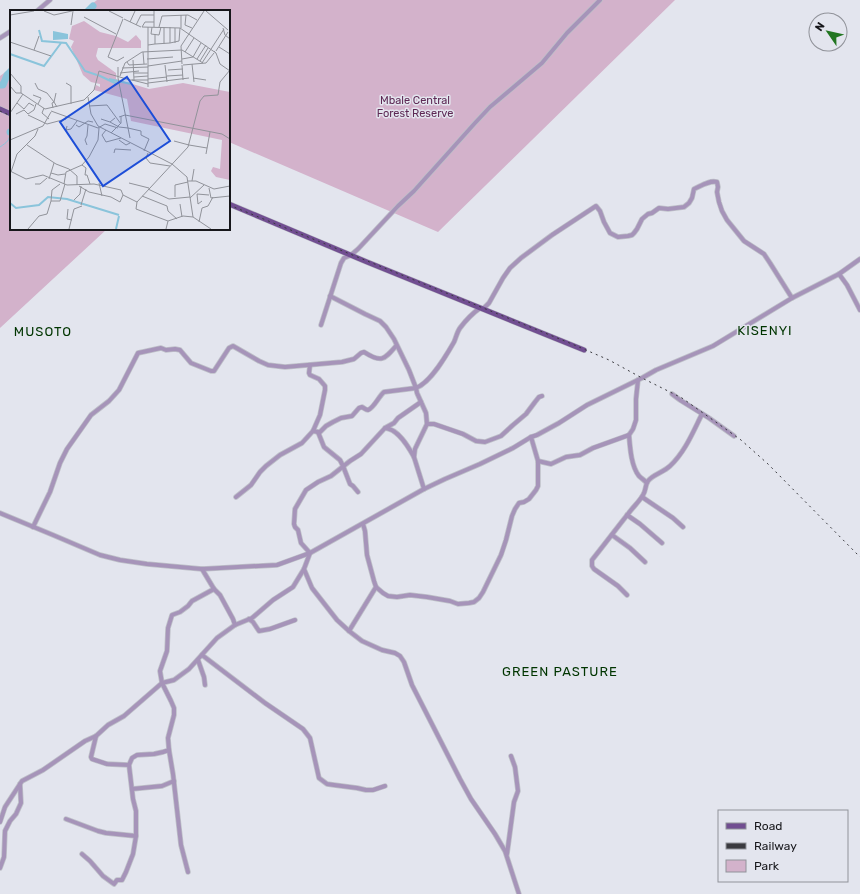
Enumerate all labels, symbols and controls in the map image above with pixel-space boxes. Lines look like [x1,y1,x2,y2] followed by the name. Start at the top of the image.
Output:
[10,10,230,230] inset map
[808,12,848,52] north arrow
[813,20,828,34] text: N
[377,94,453,120] park label: Mbale Central Forest Reserve
[737,323,793,338] district label: KISENYI
[14,324,72,339] district label: MUSOTO
[502,664,618,679] district label: GREEN PASTURE
[718,810,848,882] legend
[754,819,782,833] text: Road
[754,839,797,853] text: Railway
[754,859,780,873] text: Park

